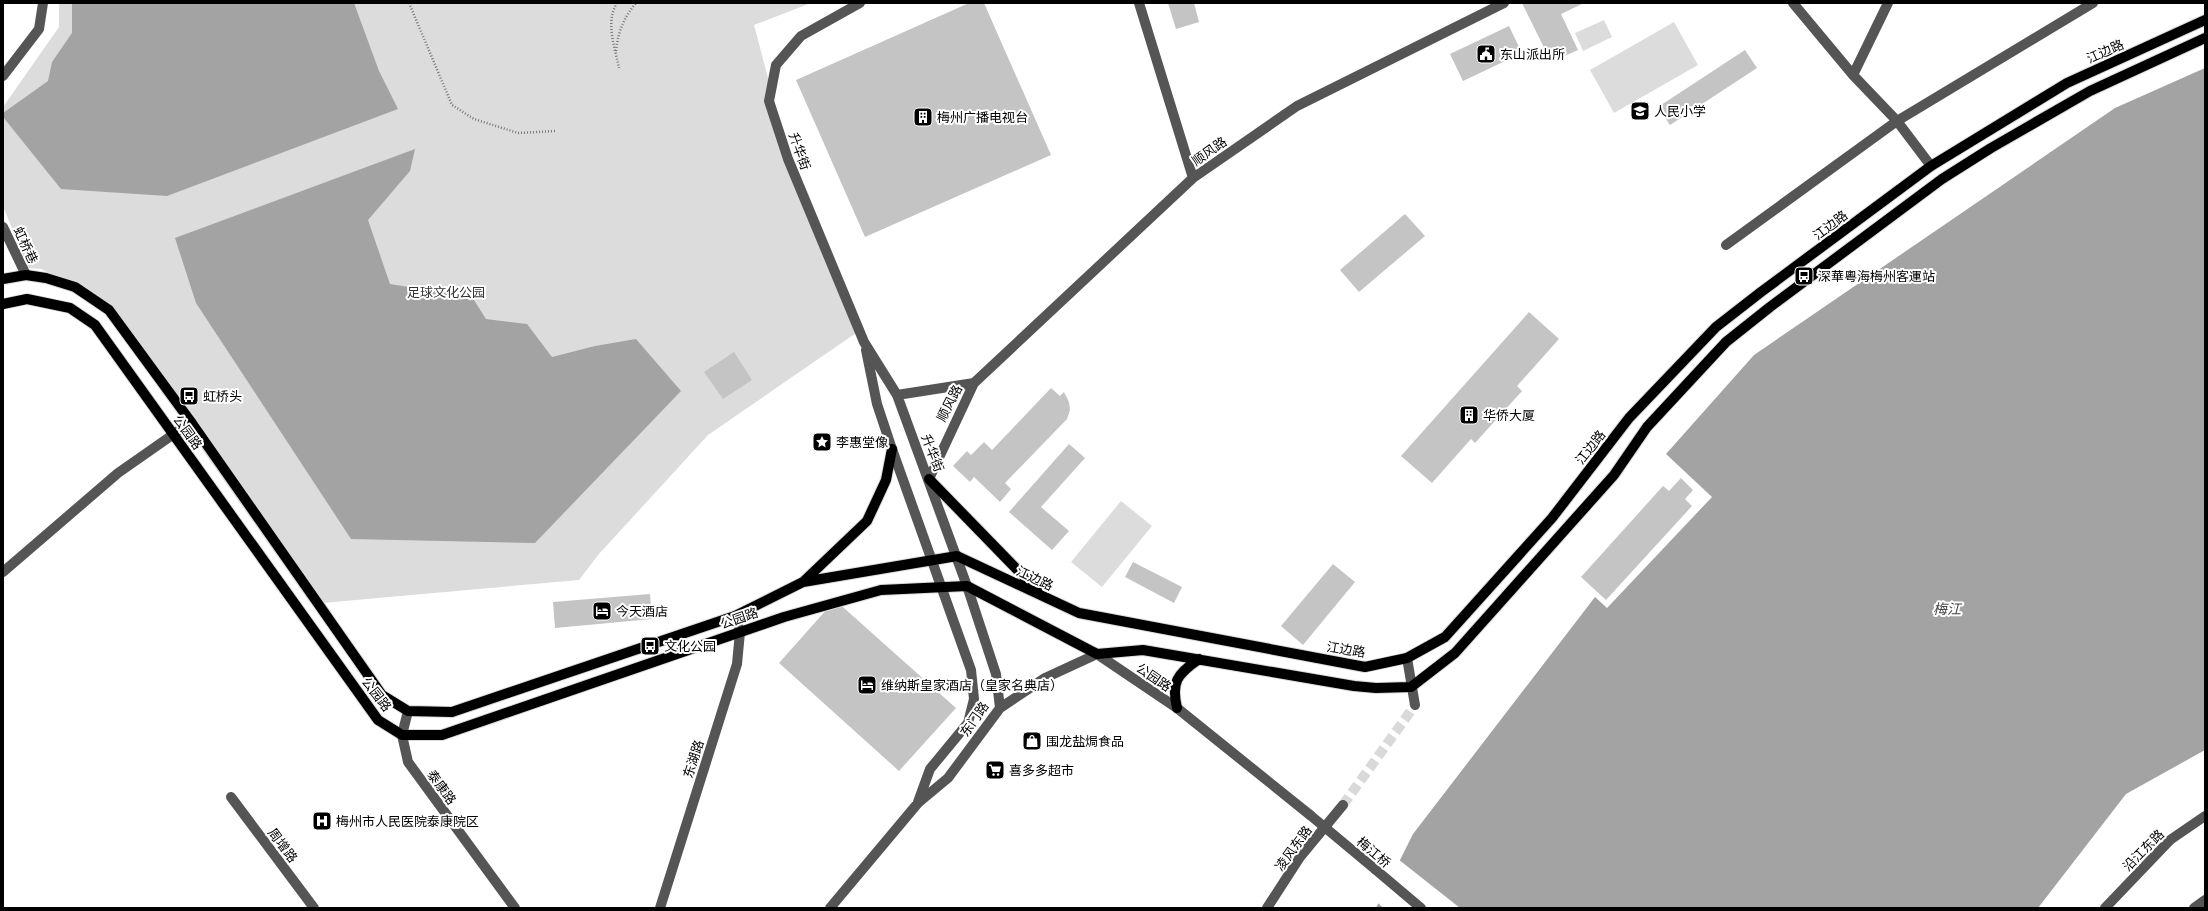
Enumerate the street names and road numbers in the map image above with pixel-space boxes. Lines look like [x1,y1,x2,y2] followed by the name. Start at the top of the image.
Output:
[2084,36,2126,66] street label: 江边路
[786,130,814,172] street label: 升华街
[1188,133,1230,169] street label: 顺风路
[1810,207,1850,243] street label: 江边路
[11,224,41,266] street label: 虹桥巷
[933,382,965,424] street label: 顺风路
[170,412,206,452] street label: 公园路
[1572,427,1608,467] street label: 江边路
[919,432,947,474] street label: 升华街
[1014,563,1056,593] street label: 江边路
[718,604,760,632] street label: 公园路
[1325,638,1367,660] street label: 江边路
[1133,659,1175,695] street label: 公园路
[359,674,395,714] street label: 公园路
[956,698,992,740] street label: 东门路
[679,738,707,780] street label: 东湖路
[424,767,460,807] street label: 泰康路
[1271,822,1315,874] street label: 凌风东路
[265,825,301,865] street label: 周增路
[2119,826,2167,874] street label: 沿江东路
[1354,833,1394,871] street label: 梅江桥

